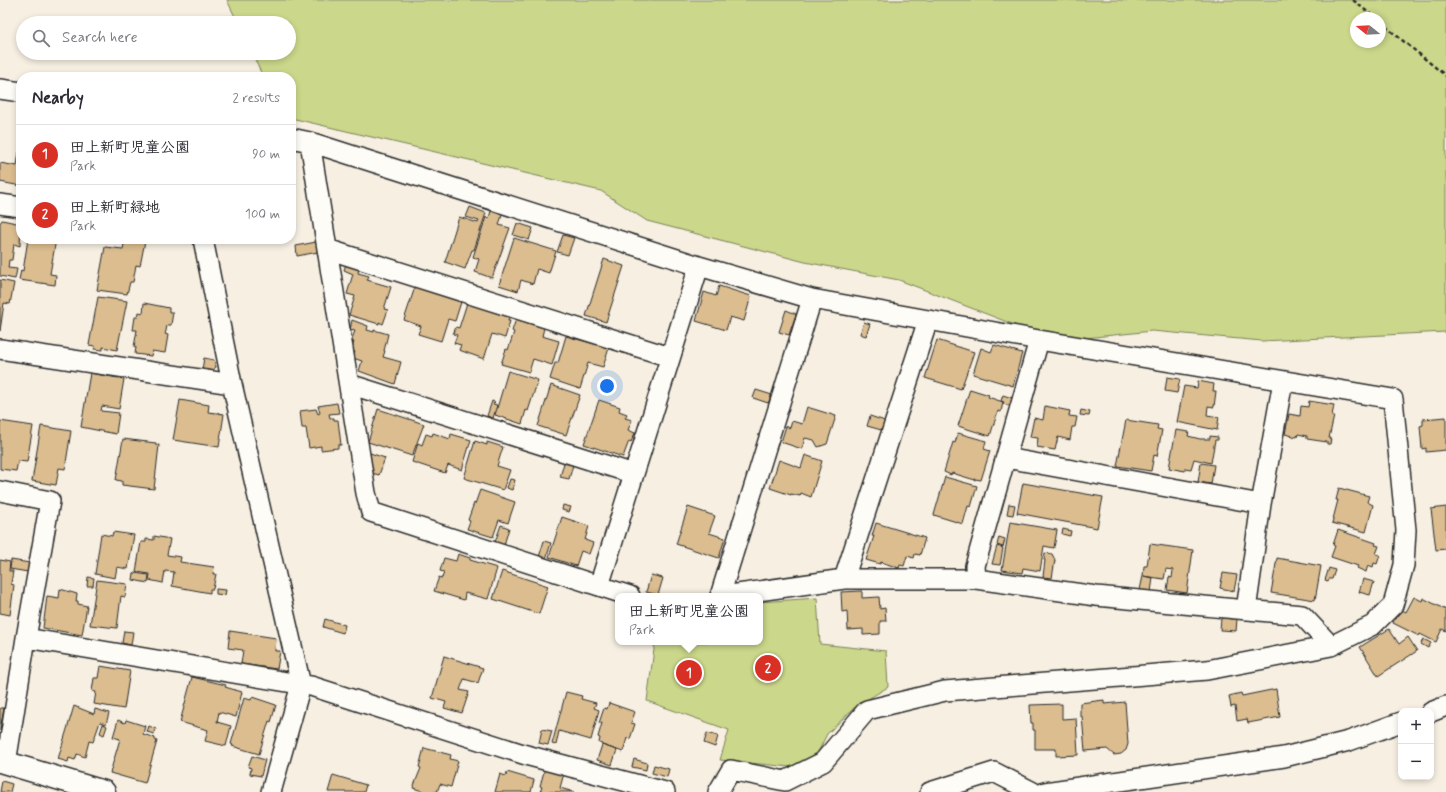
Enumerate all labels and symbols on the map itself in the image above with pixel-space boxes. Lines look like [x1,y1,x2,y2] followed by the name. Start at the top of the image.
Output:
[1350,12,1386,48] north arrow
[597,376,617,396] your location
[755,653,781,683] pin: 2
[676,658,702,688] pin: 1

